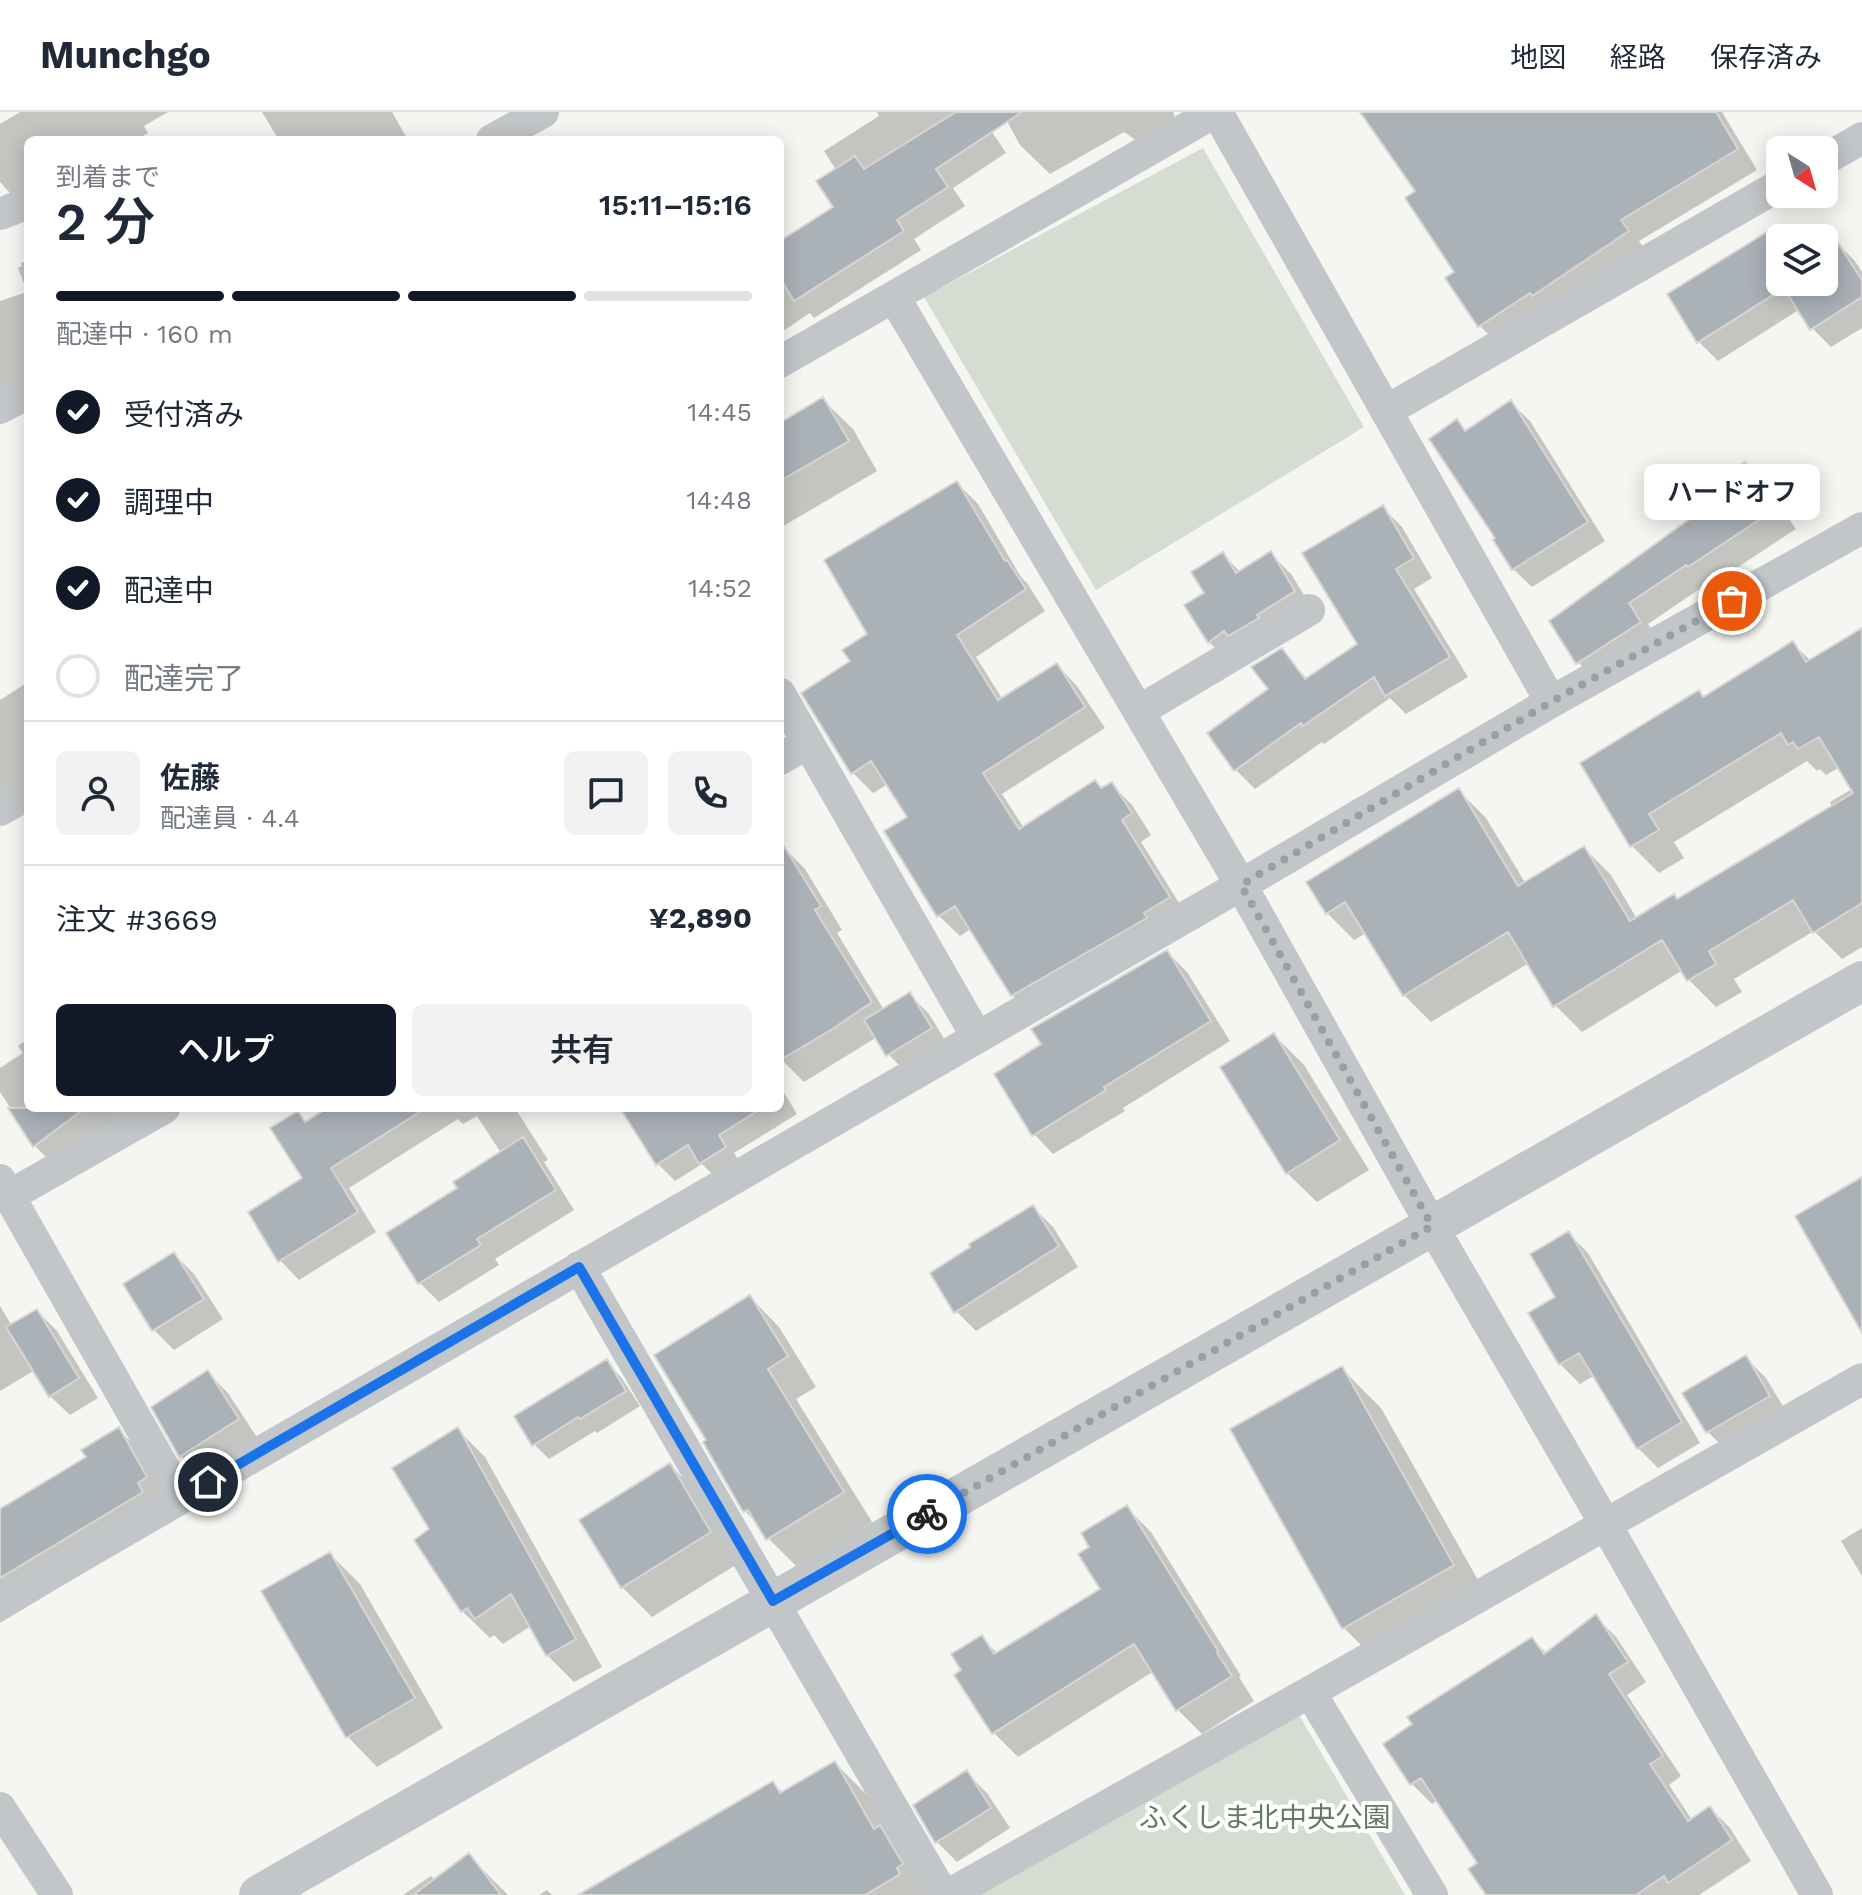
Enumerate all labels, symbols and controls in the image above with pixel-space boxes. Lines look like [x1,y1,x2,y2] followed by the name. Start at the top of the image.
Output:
[40,33,211,77] text: Munchgo
[1510,41,1566,74] text: 地図
[1610,41,1666,74] text: 経路
[1710,41,1822,74] text: 保存済み
[1766,136,1838,208] north arrow
[1766,136,1838,296] map controls
[56,162,160,192] text: 到着まで
[599,187,752,222] text: 15:11–15:16
[56,192,155,253] text: 2 分
[1766,224,1838,296] button: layers
[56,319,233,349] text: 配達中 · 160 m
[56,390,100,434] icon: check
[124,397,244,432] text: 受付済み
[687,397,752,427] text: 14:45
[1644,465,1820,521] callout: ハードオフ
[1667,477,1797,507] text: ハードオフ
[56,478,100,522] icon: check
[124,485,214,520] text: 調理中
[686,485,752,515] text: 14:48
[56,566,100,610] icon: check
[1698,567,1766,635] pin
[124,573,214,608] text: 配達中
[688,573,752,603] text: 14:52
[1710,579,1754,623] icon: bag
[124,661,244,696] text: 配達完了
[56,751,140,835] button: person
[564,751,648,835] button: chat
[668,751,752,835] button: phone
[160,760,220,795] text: 佐藤
[160,803,300,833] text: 配達員 · 4.4
[649,900,752,935] text: ¥2,890
[56,902,218,937] text: 注文 #3669
[56,1004,396,1096] button: ヘルプ
[412,1004,752,1096] button: 共有
[174,1448,242,1516] pin
[186,1460,230,1504] icon: home
[887,1474,967,1554] courier
[905,1492,949,1536] icon: bike
[1139,1801,1391,1834] park label: ふくしま北中央公園

